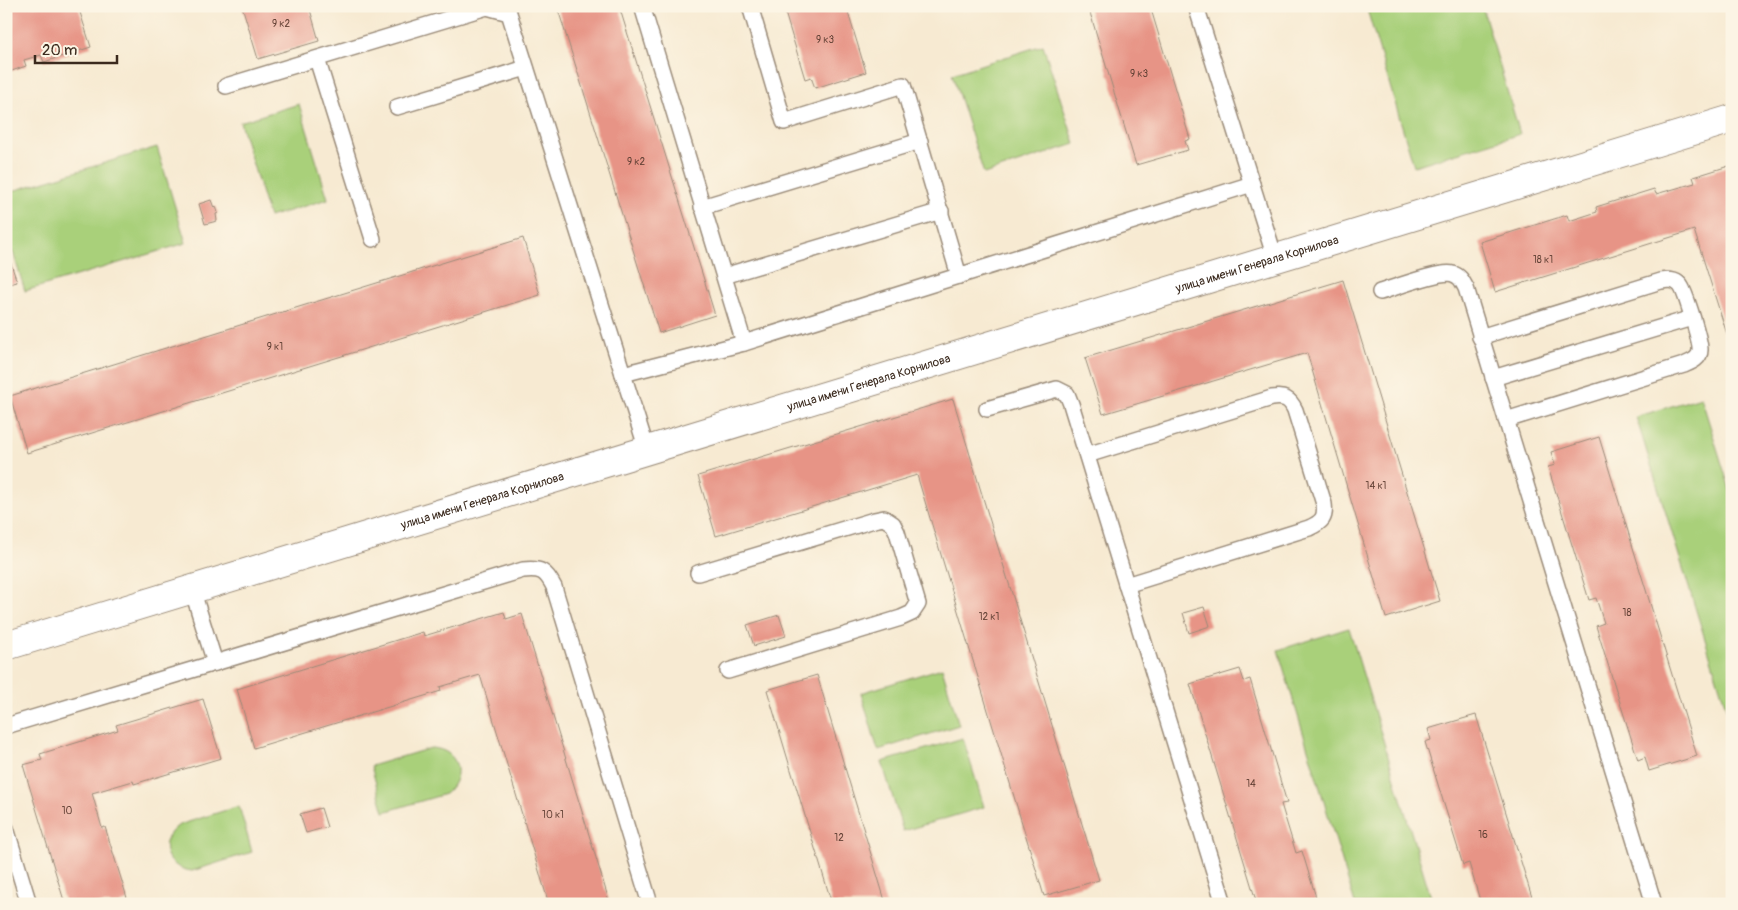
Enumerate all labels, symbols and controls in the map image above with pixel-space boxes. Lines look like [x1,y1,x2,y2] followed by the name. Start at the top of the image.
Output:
[272,18,290,30] house number: 9 к2
[35,32,118,64] scale bar
[816,34,834,46] house number: 9 к3
[42,41,77,60] text: 20 m
[1130,68,1148,80] house number: 9 к3
[627,156,645,168] house number: 9 к2
[1173,232,1341,297] street label: улица имени Генерала Корнилова
[1533,254,1553,266] house number: 18 к1
[267,341,283,353] house number: 9 к1
[785,351,953,415] street label: улица имени Генерала Корнилова
[398,469,566,533] street label: улица имени Генерала Корнилова
[1366,480,1387,492] house number: 14 к1
[1623,607,1631,619] house number: 18
[979,611,999,623] house number: 12 к1
[1246,778,1256,790] house number: 14
[62,805,73,817] house number: 10
[542,809,564,821] house number: 10 к1
[1478,829,1488,841] house number: 16
[834,832,844,844] house number: 12

